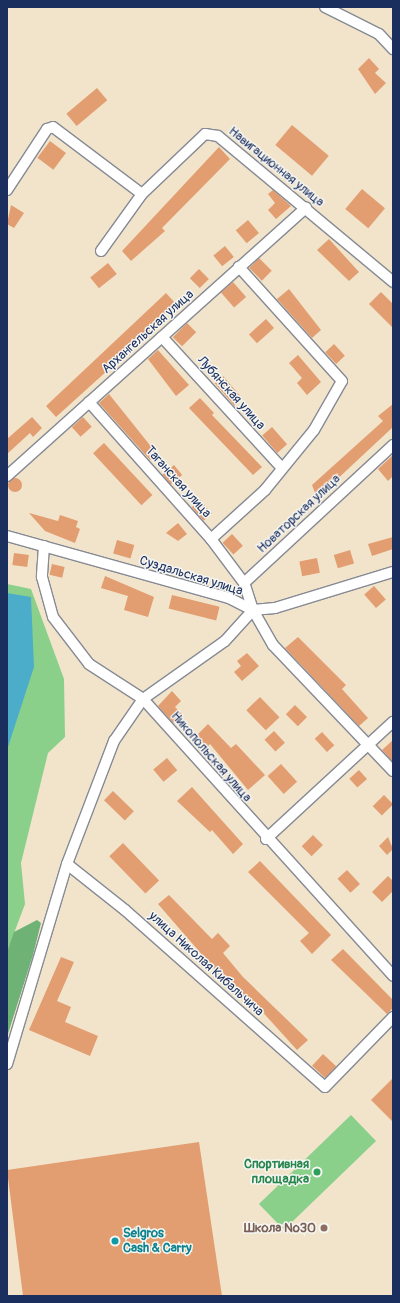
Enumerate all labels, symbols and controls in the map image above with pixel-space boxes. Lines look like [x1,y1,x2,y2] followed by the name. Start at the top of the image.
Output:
[225,124,327,210] street label: Навигационная улица
[99,287,197,377] street label: Архангельская улица
[194,353,268,433] street label: Лубянская улица
[142,443,214,521] street label: Таганская улица
[254,471,344,557] street label: Новаторская улица
[137,553,245,599] street label: Суздальская улица
[167,709,255,805] street label: Никопольская улица
[145,908,267,1020] street label: улица Николая Кибальчича
[244,1157,309,1188] place label: Спортивная площадка
[312,1167,322,1177] marker: Спортивная площадка
[244,1220,316,1236] place label: Школа №30
[319,1223,329,1233] marker: Школа №30
[123,1226,192,1257] place label: Selgros Cash & Carry
[110,1236,120,1246] marker: Selgros Cash & Carry

